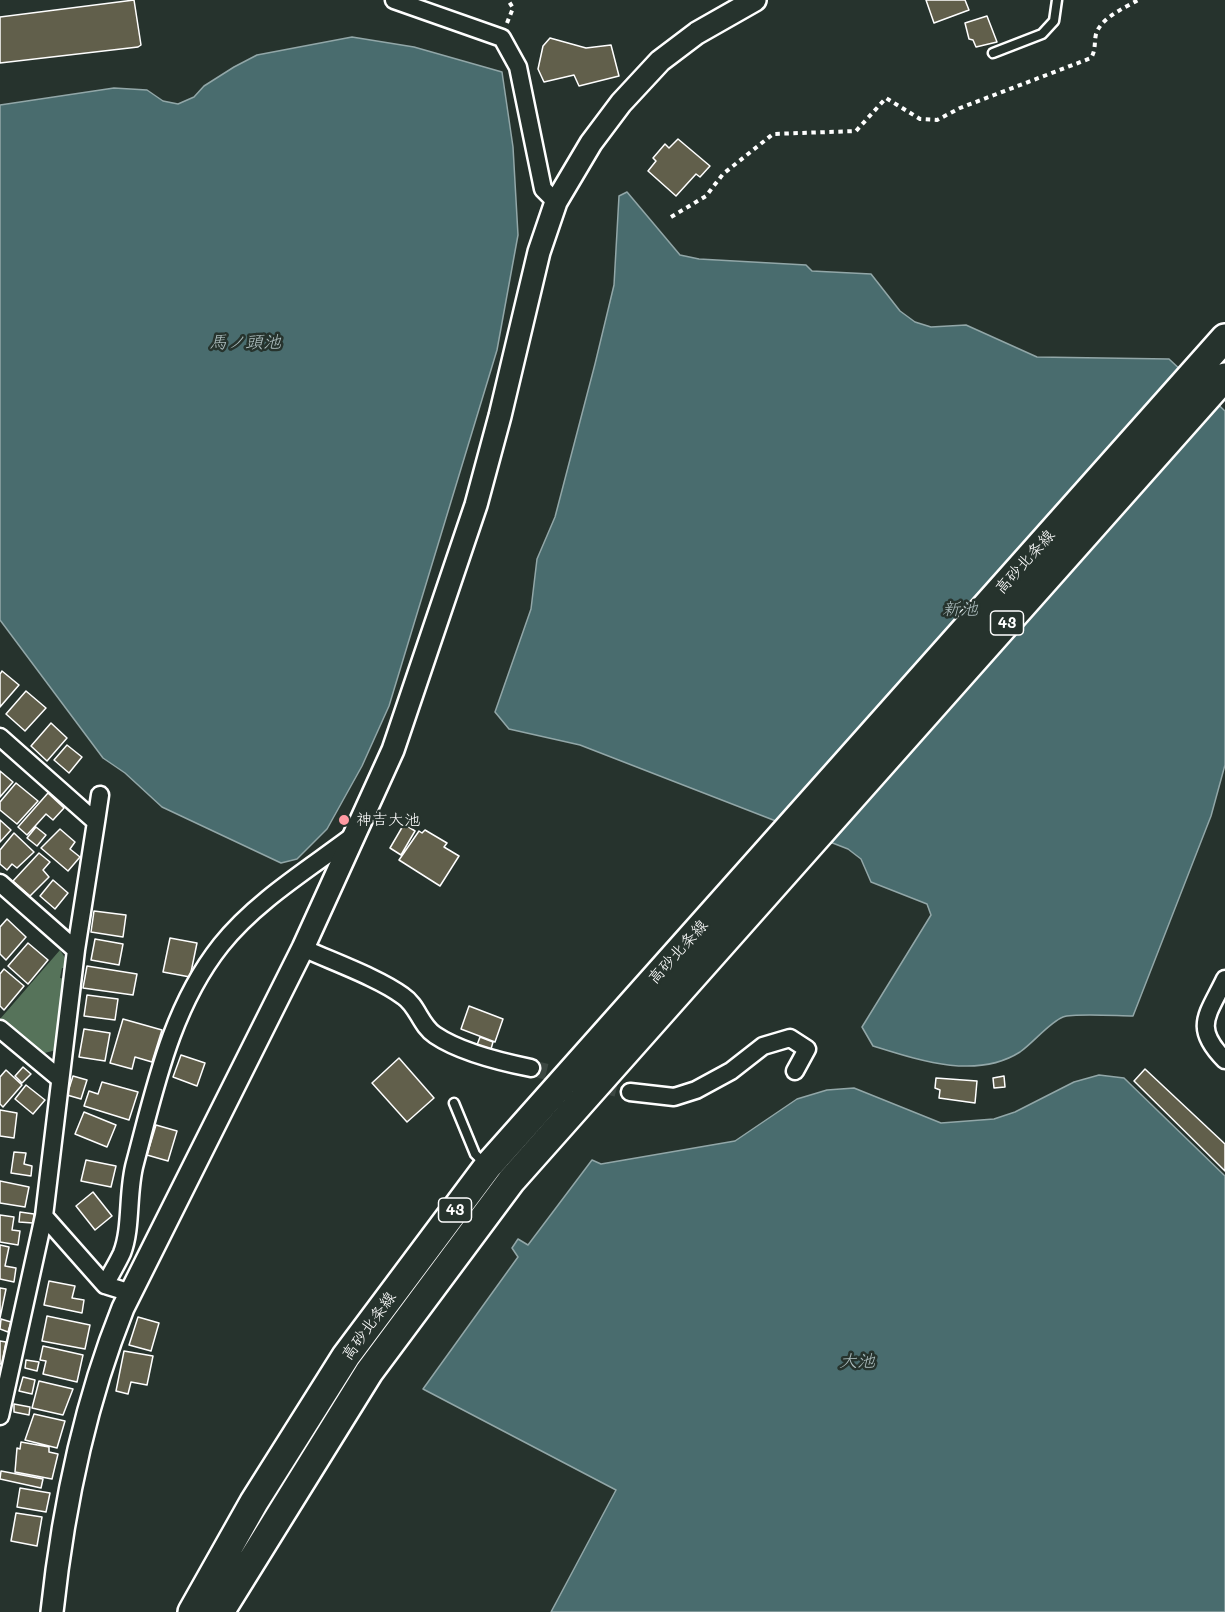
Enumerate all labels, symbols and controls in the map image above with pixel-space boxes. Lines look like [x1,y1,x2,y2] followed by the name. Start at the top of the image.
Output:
[209,331,281,353] water label: 馬ノ頭池
[991,526,1059,598] street label: 高砂北条線
[942,598,978,620] water label: 新池
[990,611,1024,635] road number: 43
[356,810,420,830] place label: 神吉大池
[337,813,351,827] marker: 神吉大池
[644,916,712,988] street label: 高砂北条線
[438,1198,472,1222] road number: 43
[338,1288,400,1364] street label: 高砂北条線
[839,1350,875,1372] water label: 大池

